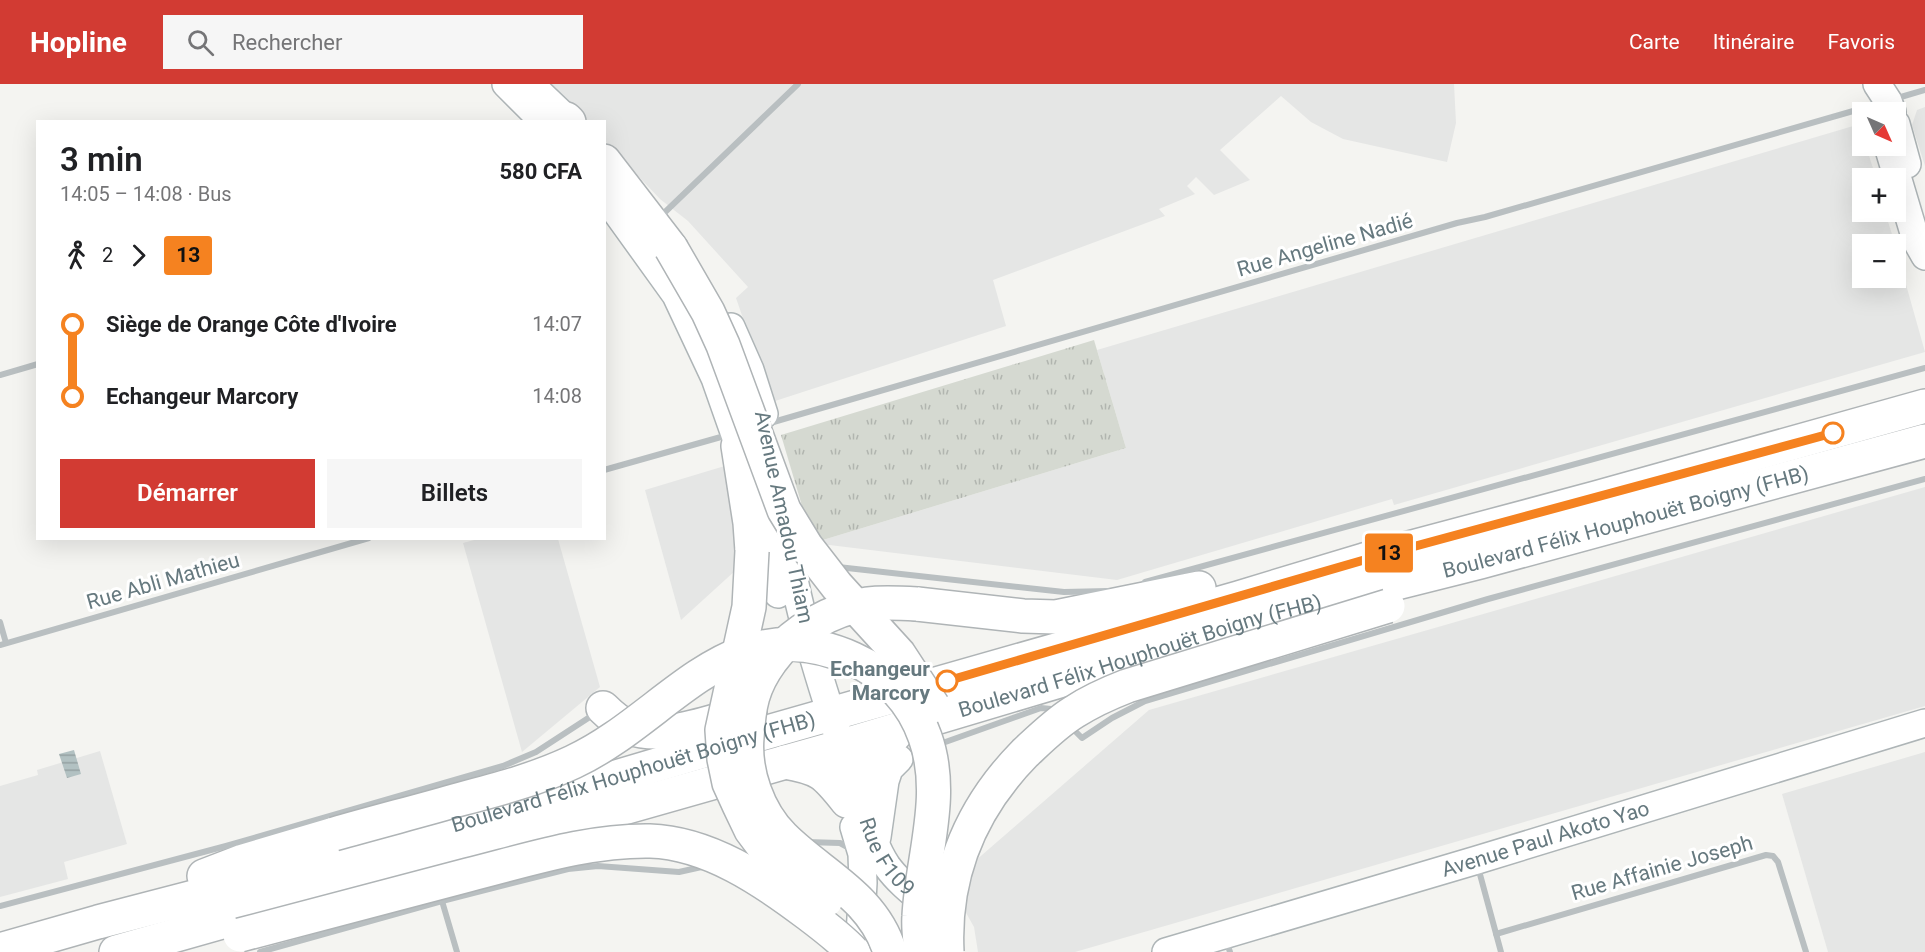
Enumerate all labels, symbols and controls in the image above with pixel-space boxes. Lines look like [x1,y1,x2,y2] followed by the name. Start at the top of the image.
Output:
[163,15,583,69] search box
[30,26,127,59] text: Hopline
[184,26,217,59] icon: search
[232,30,343,55] text: Rechercher
[1629,30,1680,54] text: Carte
[1713,30,1794,54] text: Itinéraire
[1827,30,1895,54] text: Favoris
[1852,102,1906,156] north arrow
[1852,102,1906,288] map controls
[60,140,143,179] text: 3 min
[499,159,582,184] text: 580 CFA
[1852,168,1906,222] button: +
[60,182,232,206] text: 14:05 – 14:08 · Bus
[1234,208,1416,282] street label: Rue Angeline Nadié
[1852,234,1906,288] button: −
[60,239,93,272] icon: walk
[122,239,155,272] icon: forward
[102,243,113,267] text: 2
[176,243,200,267] text: 13
[106,312,397,337] text: Siège de Orange Côte d'Ivoire
[532,312,582,336] text: 14:07
[106,384,298,409] text: Echangeur Marcory
[532,384,582,408] text: 14:08
[750,409,818,625] street label: Avenue Amadou Thiam
[1822,422,1844,444] unlabelled marker
[60,459,315,528] button: Démarrer
[327,459,582,528] button: Billets
[1440,461,1811,583] street label: Boulevard Félix Houphouët Boigny (FHB)
[1362,534,1416,572] line badge: 13
[1377,541,1401,565] text: 13
[84,548,242,614] street label: Rue Abli Mathieu
[956,590,1324,722] street label: Boulevard Félix Houphouët Boigny (FHB)
[830,657,930,705] place label: Echangeur Marcory
[936,670,958,692] marker: Echangeur Marcory
[449,707,818,837] street label: Boulevard Félix Houphouët Boigny (FHB)
[1439,796,1652,882] street label: Avenue Paul Akoto Yao
[855,814,919,901] street label: Rue F109
[1569,831,1755,905] street label: Rue Affainie Joseph

